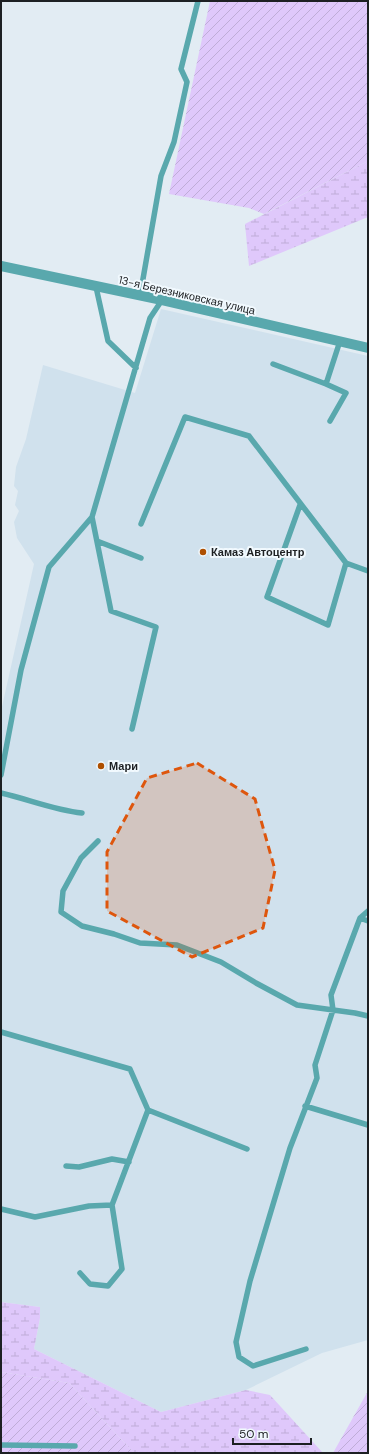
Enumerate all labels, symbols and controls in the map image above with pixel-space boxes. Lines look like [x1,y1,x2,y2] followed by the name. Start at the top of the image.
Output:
[117,272,258,318] street label: 13-я Березниковская улица
[211,545,305,559] place label: Камаз Автоцентр
[198,547,208,557] marker: Камаз Автоцентр
[109,759,138,773] place label: Мари
[96,761,106,771] marker: Мари
[233,1420,311,1446] scale bar
[239,1426,268,1442] text: 50 m

